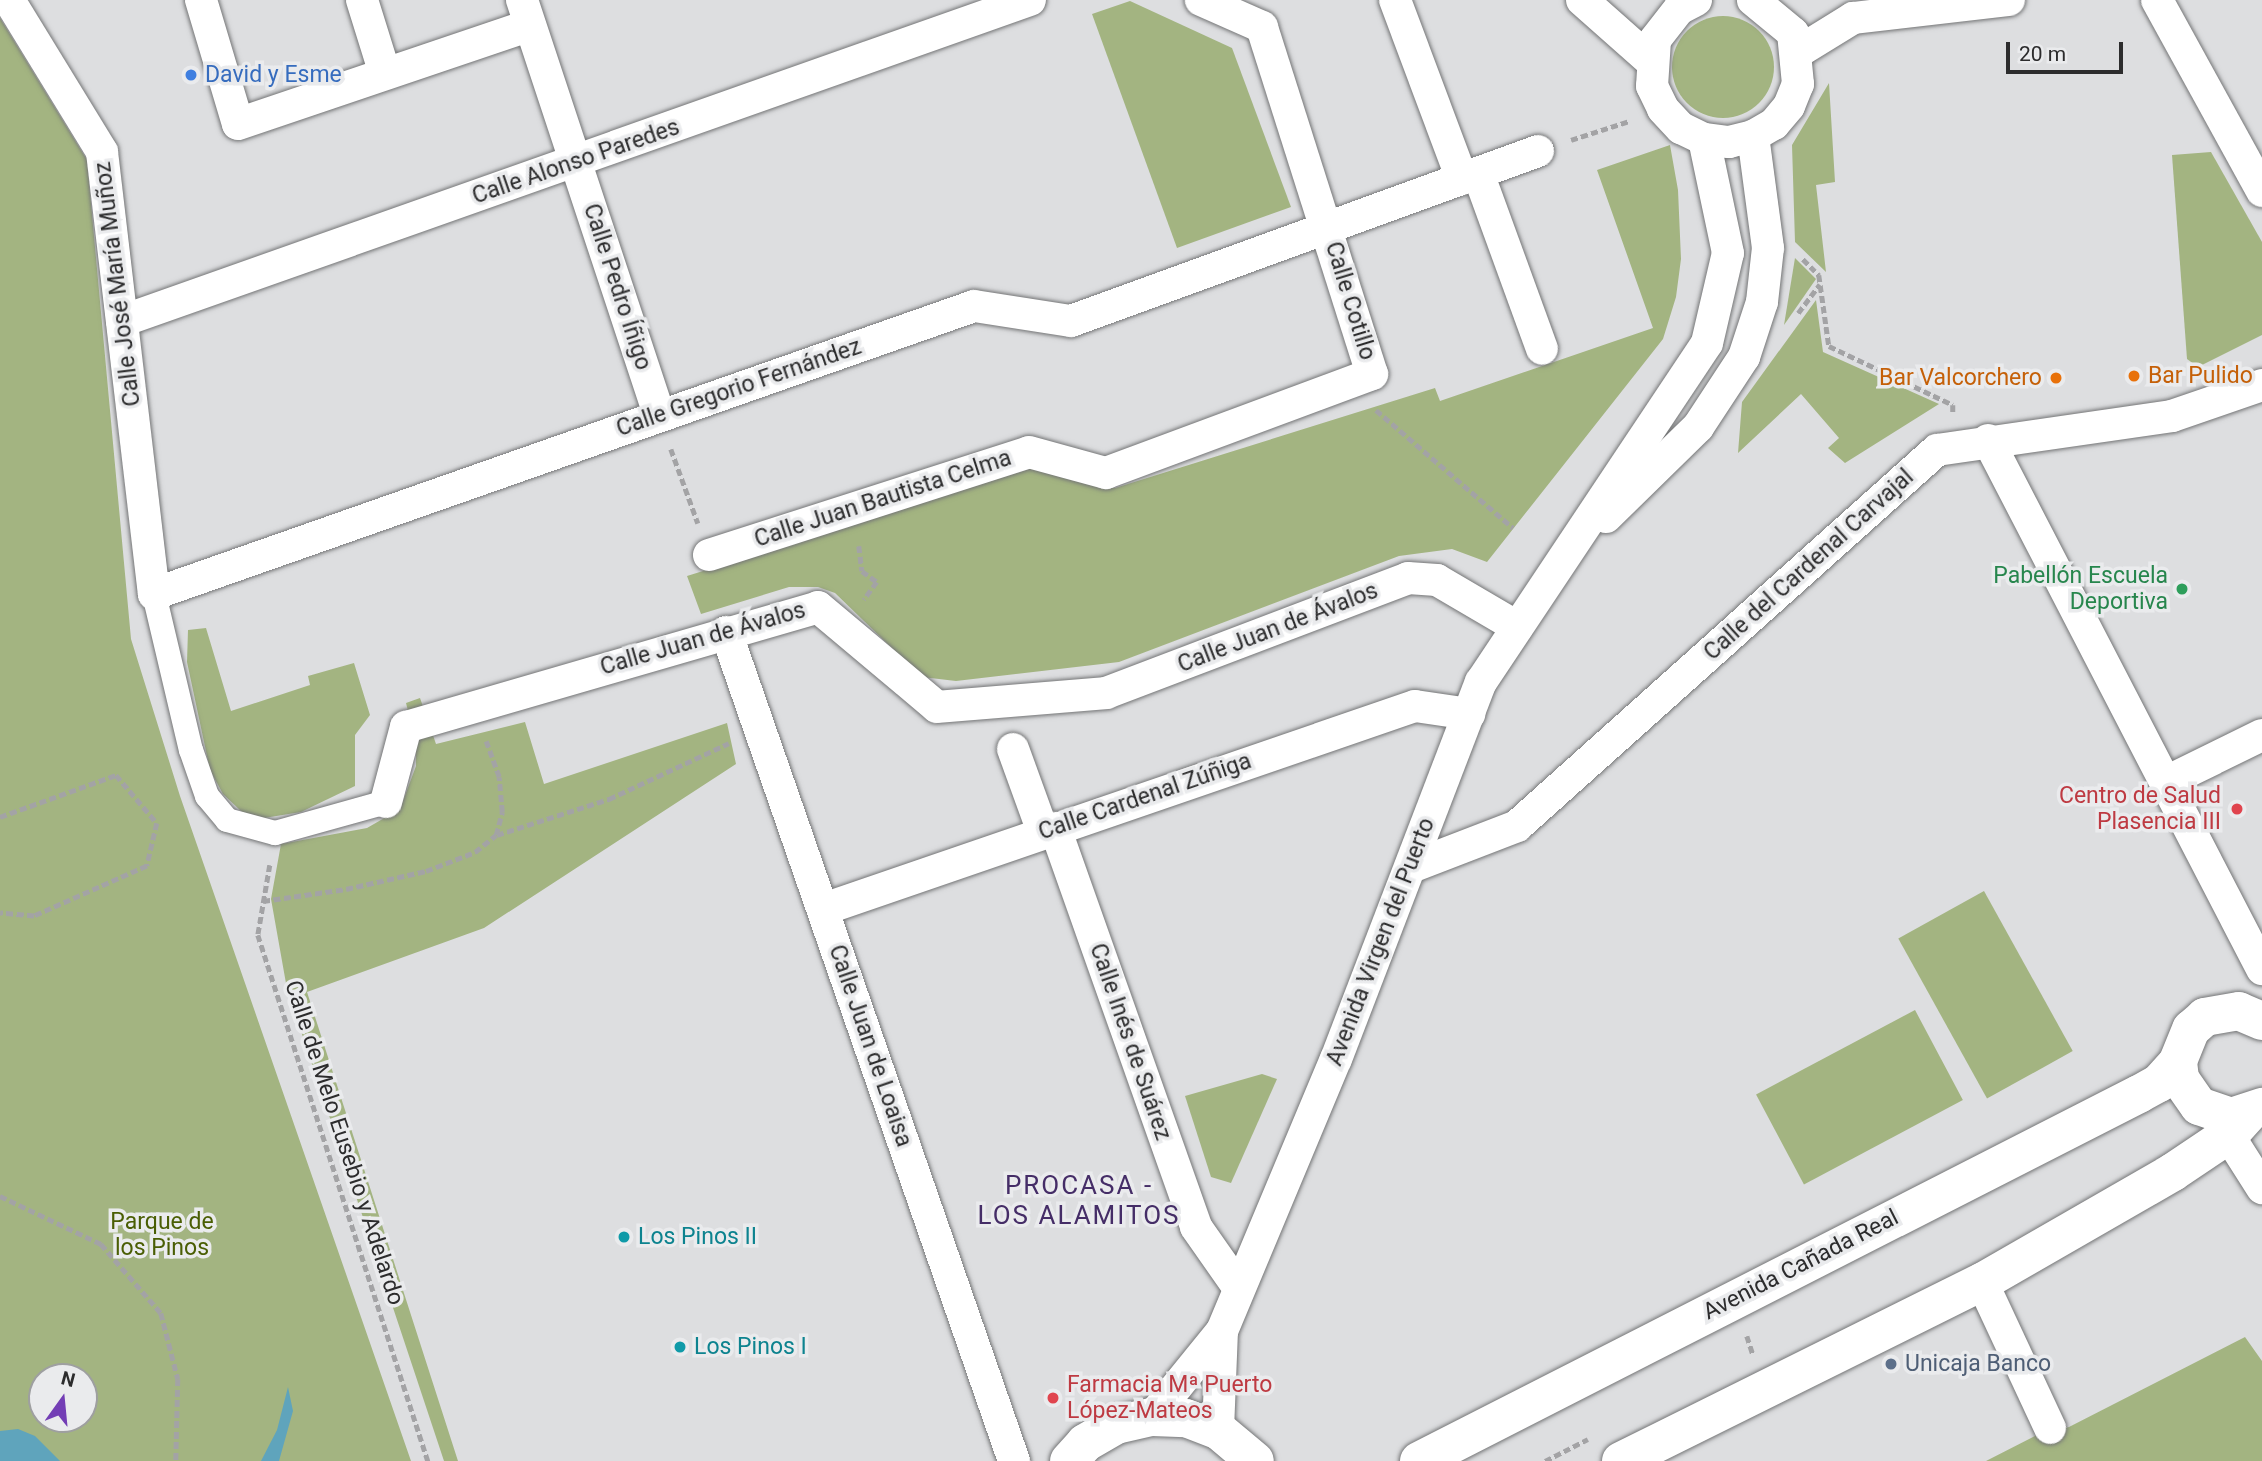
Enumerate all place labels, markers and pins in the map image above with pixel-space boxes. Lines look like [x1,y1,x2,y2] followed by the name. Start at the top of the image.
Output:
[205,61,342,89] place label: David y Esme
[183,67,199,83] marker: David y Esme
[2148,362,2253,390] place label: Bar Pulido
[1879,364,2042,392] place label: Bar Valcorchero
[2126,368,2142,384] marker: Bar Pulido
[2048,370,2064,386] marker: Bar Valcorchero
[1993,562,2168,616] place label: Pabellón Escuela Deportiva
[2174,581,2190,597] marker: Pabellón Escuela Deportiva
[2059,782,2221,836] place label: Centro de Salud Plasencia III
[2227,799,2247,819] marker: Centro de Salud Plasencia III
[638,1223,757,1251] place label: Los Pinos II
[616,1229,632,1245] marker: Los Pinos II
[694,1333,807,1361] place label: Los Pinos I
[672,1339,688,1355] marker: Los Pinos I
[1905,1350,2051,1378] place label: Unicaja Banco
[1883,1356,1899,1372] marker: Unicaja Banco
[1067,1371,1272,1425] place label: Farmacia Mª Puerto López-Mateos
[1045,1390,1061,1406] marker: Farmacia Mª Puerto López-Mateos

